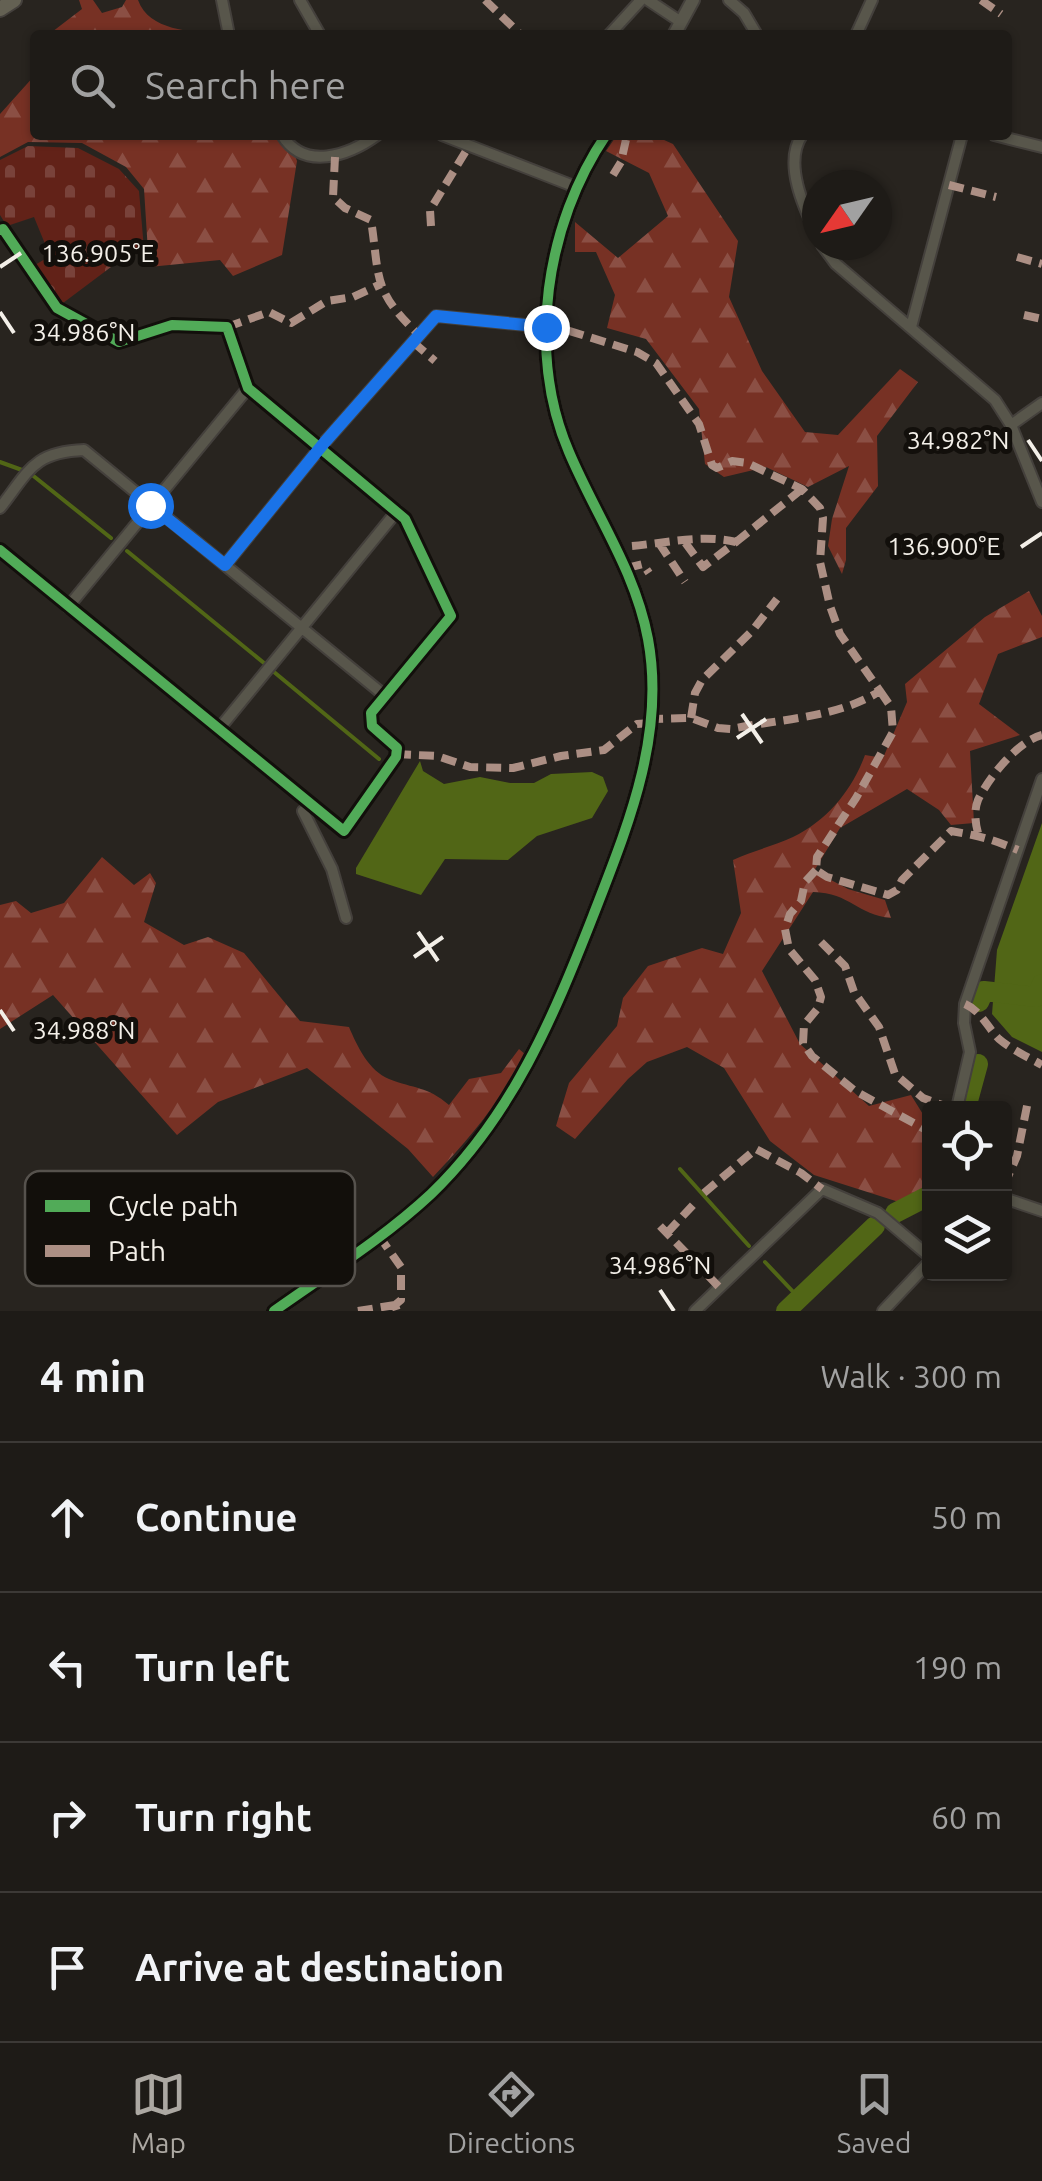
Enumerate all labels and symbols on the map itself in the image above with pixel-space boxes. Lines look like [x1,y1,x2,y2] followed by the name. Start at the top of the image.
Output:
[802,170,892,260] north arrow
[42,239,154,267] text: 136.905°E
[524,305,570,351] route end
[33,318,135,346] text: 34.986°N
[907,426,1009,454] text: 34.982°N
[128,483,174,529] route start
[888,532,1000,560] text: 136.900°E
[33,1016,135,1044] text: 34.988°N
[25,1171,355,1286] legend
[108,1190,239,1221] text: Cycle path
[108,1235,166,1266] text: Path
[609,1251,711,1279] text: 34.986°N

